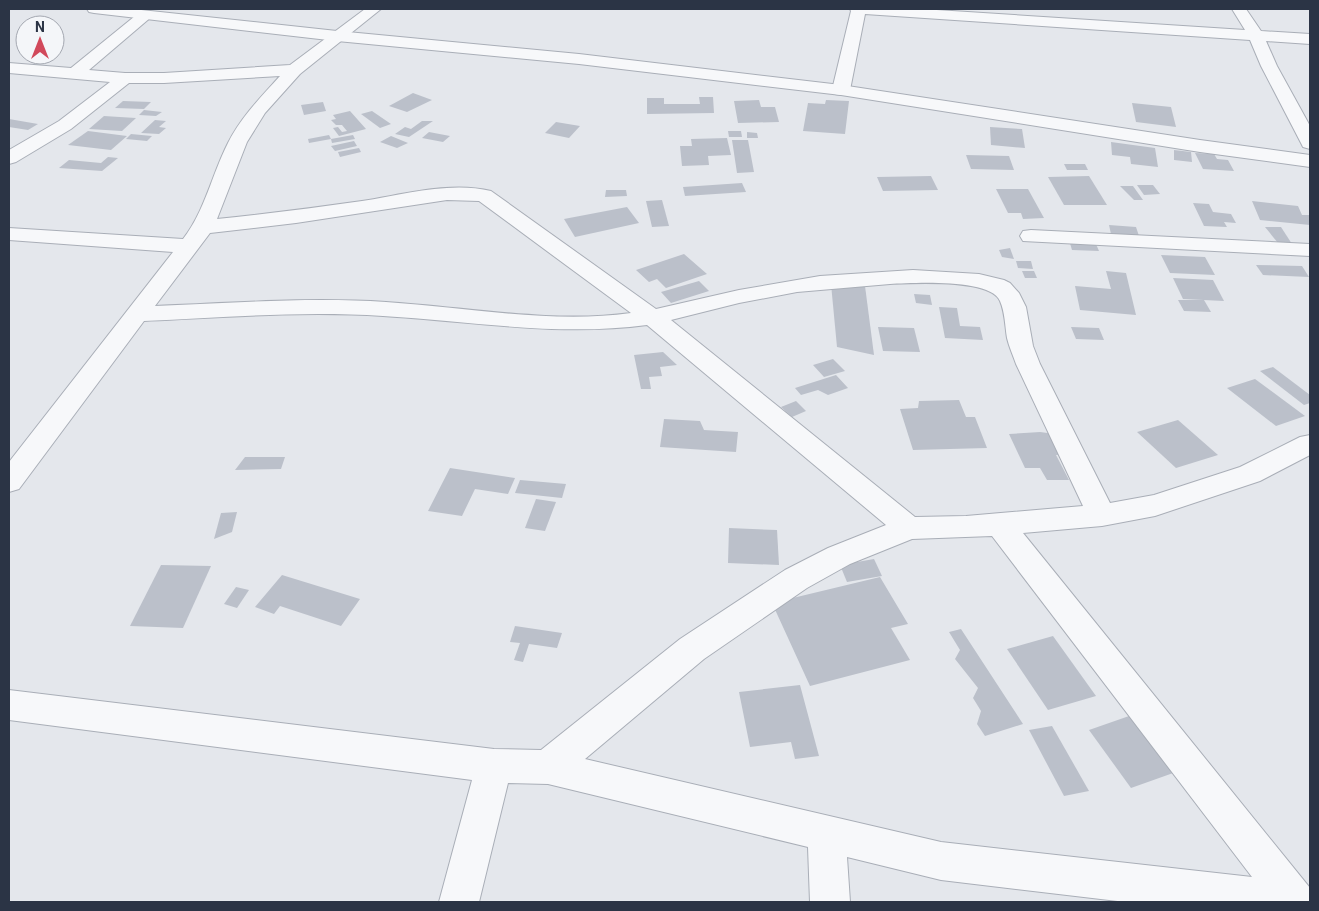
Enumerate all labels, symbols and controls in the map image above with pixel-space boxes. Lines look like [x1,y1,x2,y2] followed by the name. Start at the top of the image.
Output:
[15,15,65,65] north arrow
[35,19,45,35] text: N

